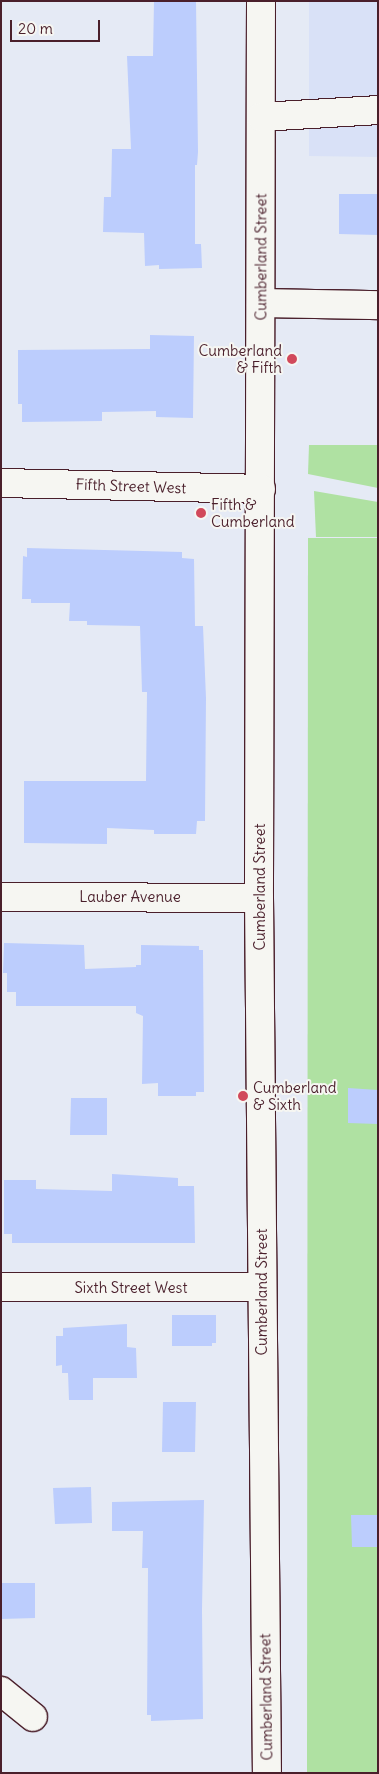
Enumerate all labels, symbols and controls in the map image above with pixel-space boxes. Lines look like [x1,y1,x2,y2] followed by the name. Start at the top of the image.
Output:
[12,10,102,42] scale bar
[18,19,53,38] text: 20 m
[252,193,270,321] street label: Cumberland Street
[199,341,282,376] place label: Cumberland & Fifth
[286,353,298,365] marker: Cumberland & Fifth
[75,475,187,497] street label: Fifth Street West
[211,495,294,530] place label: Fifth & Cumberland
[195,507,207,519] marker: Fifth & Cumberland
[251,823,269,951] street label: Cumberland Street
[79,888,181,906] street label: Lauber Avenue
[253,1078,336,1113] place label: Cumberland & Sixth
[237,1090,249,1102] marker: Cumberland & Sixth
[253,1228,271,1356] street label: Cumberland Street
[74,1279,188,1297] street label: Sixth Street West
[256,1633,276,1761] street label: Cumberland Street

